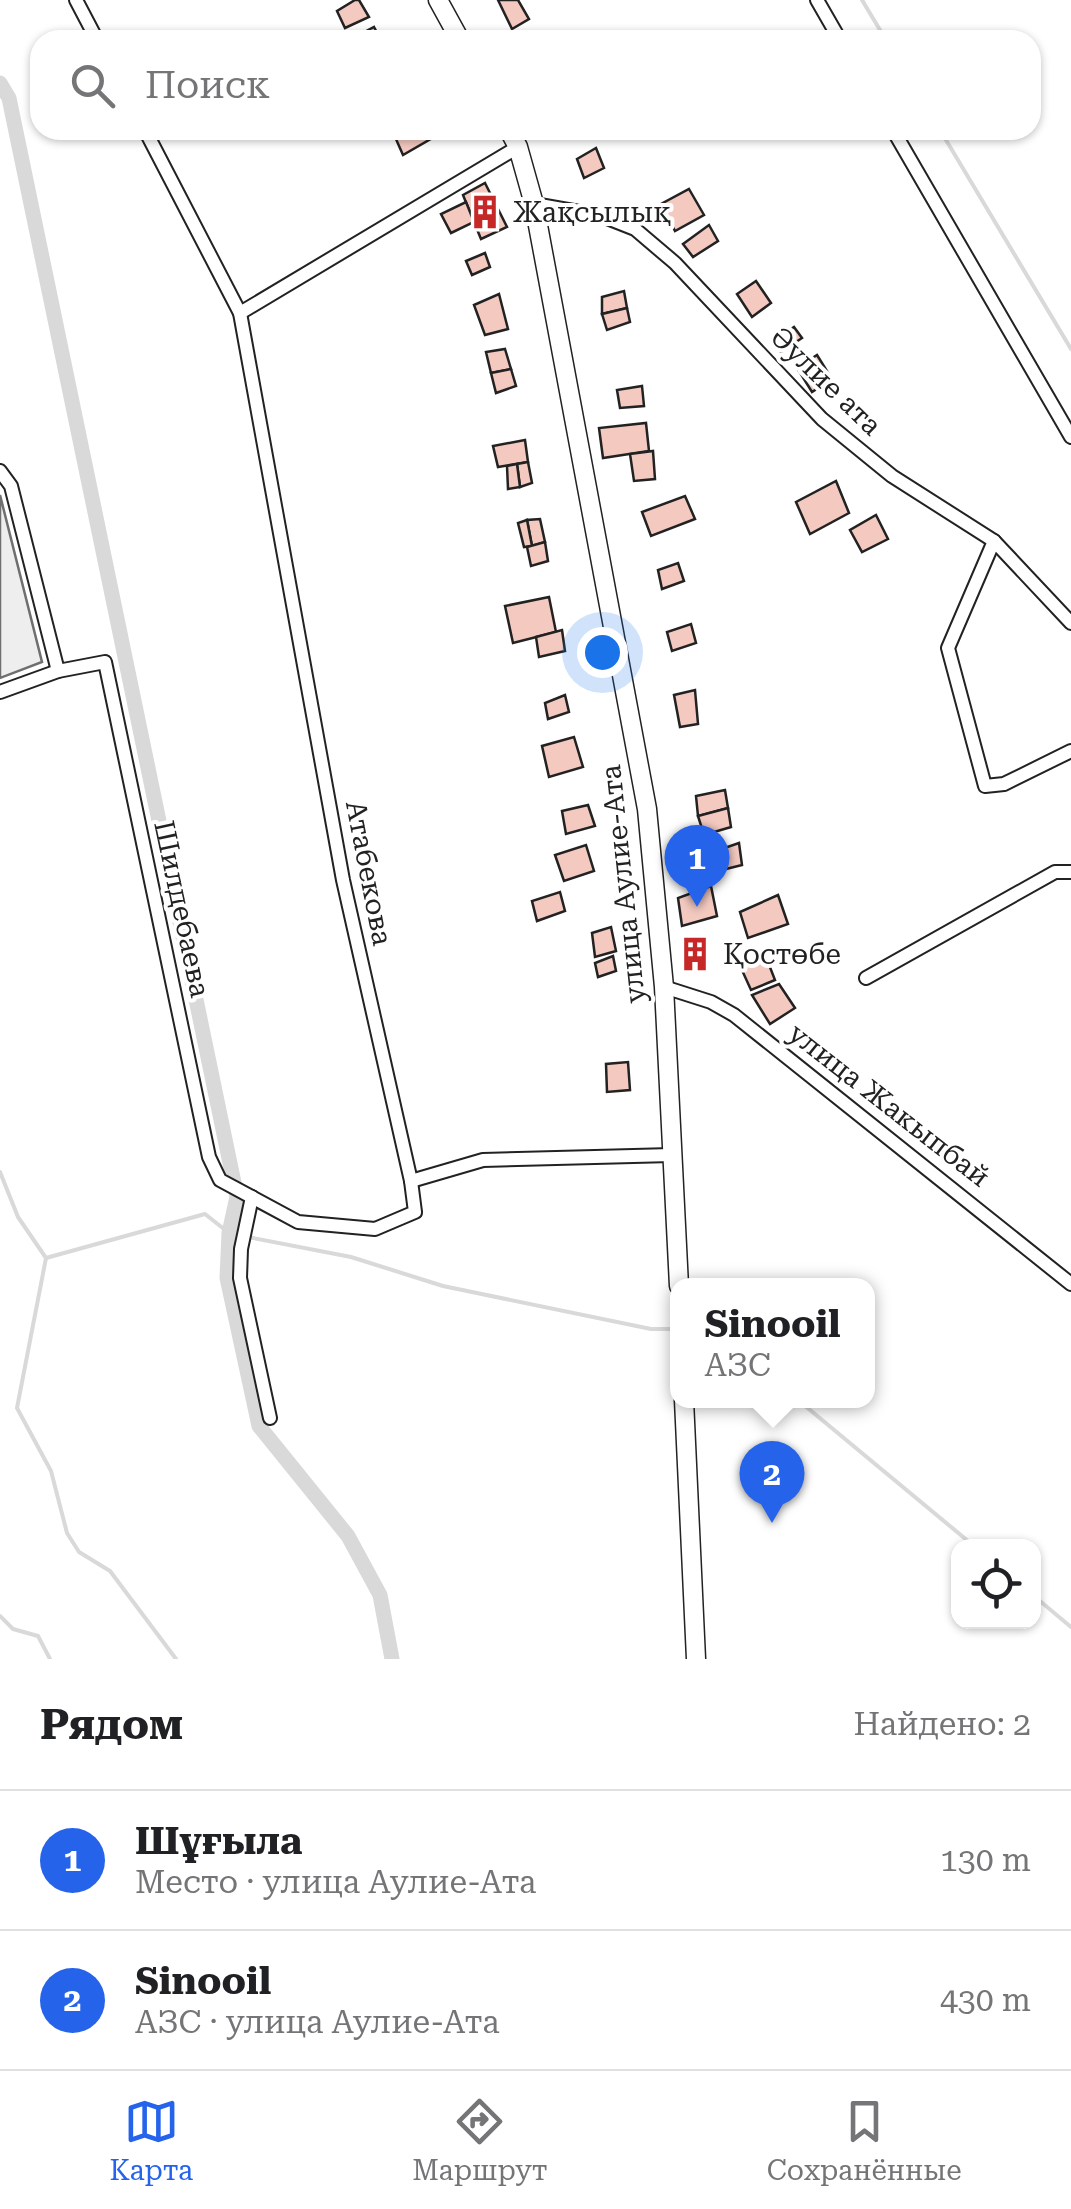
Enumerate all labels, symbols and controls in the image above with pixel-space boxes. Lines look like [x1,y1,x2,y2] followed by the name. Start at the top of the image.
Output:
[30,30,1041,140] search box
[65,58,120,113] icon: search
[145,63,270,107] text: Поиск
[466,193,504,231] building icon: Жақсылық
[513,196,671,229] place label: Жақсылық
[764,320,888,442] street label: Әулие ата
[577,627,628,678] your location
[594,763,652,1005] street label: улица Аулие-Ата
[339,798,399,948] street label: Атабекова
[147,818,217,1000] street label: Шилдебаева
[664,824,730,907] pin: 1
[676,935,714,973] building icon: Қостөбе
[723,938,841,971] place label: Қостөбе
[782,1016,996,1194] street label: улица Жакыпбай
[670,1278,875,1408] popup
[704,1302,841,1346] text: Sinooil
[704,1346,771,1384] text: АЗС
[740,1440,804,1523] pin: 2
[951,1539,1041,1629] map controls
[951,1539,1041,1629] button: locate
[40,1700,183,1749] text: Рядом
[853,1705,1031,1743] text: Найдено: 2
[135,1819,302,1863] text: Шұғыла
[64,1841,81,1879] text: 1
[940,1841,1031,1879] text: 130 m
[135,1863,536,1901] text: Место · улица Аулие-Ата
[135,1959,271,2003] text: Sinooil
[64,1981,81,2019] text: 2
[940,1981,1031,2019] text: 430 m
[135,2003,500,2041] text: АЗС · улица Аулие-Ата
[109,2094,193,2187] tab: Карта
[412,2094,548,2187] tab: Маршрут
[767,2094,962,2187] tab: Сохранённые

